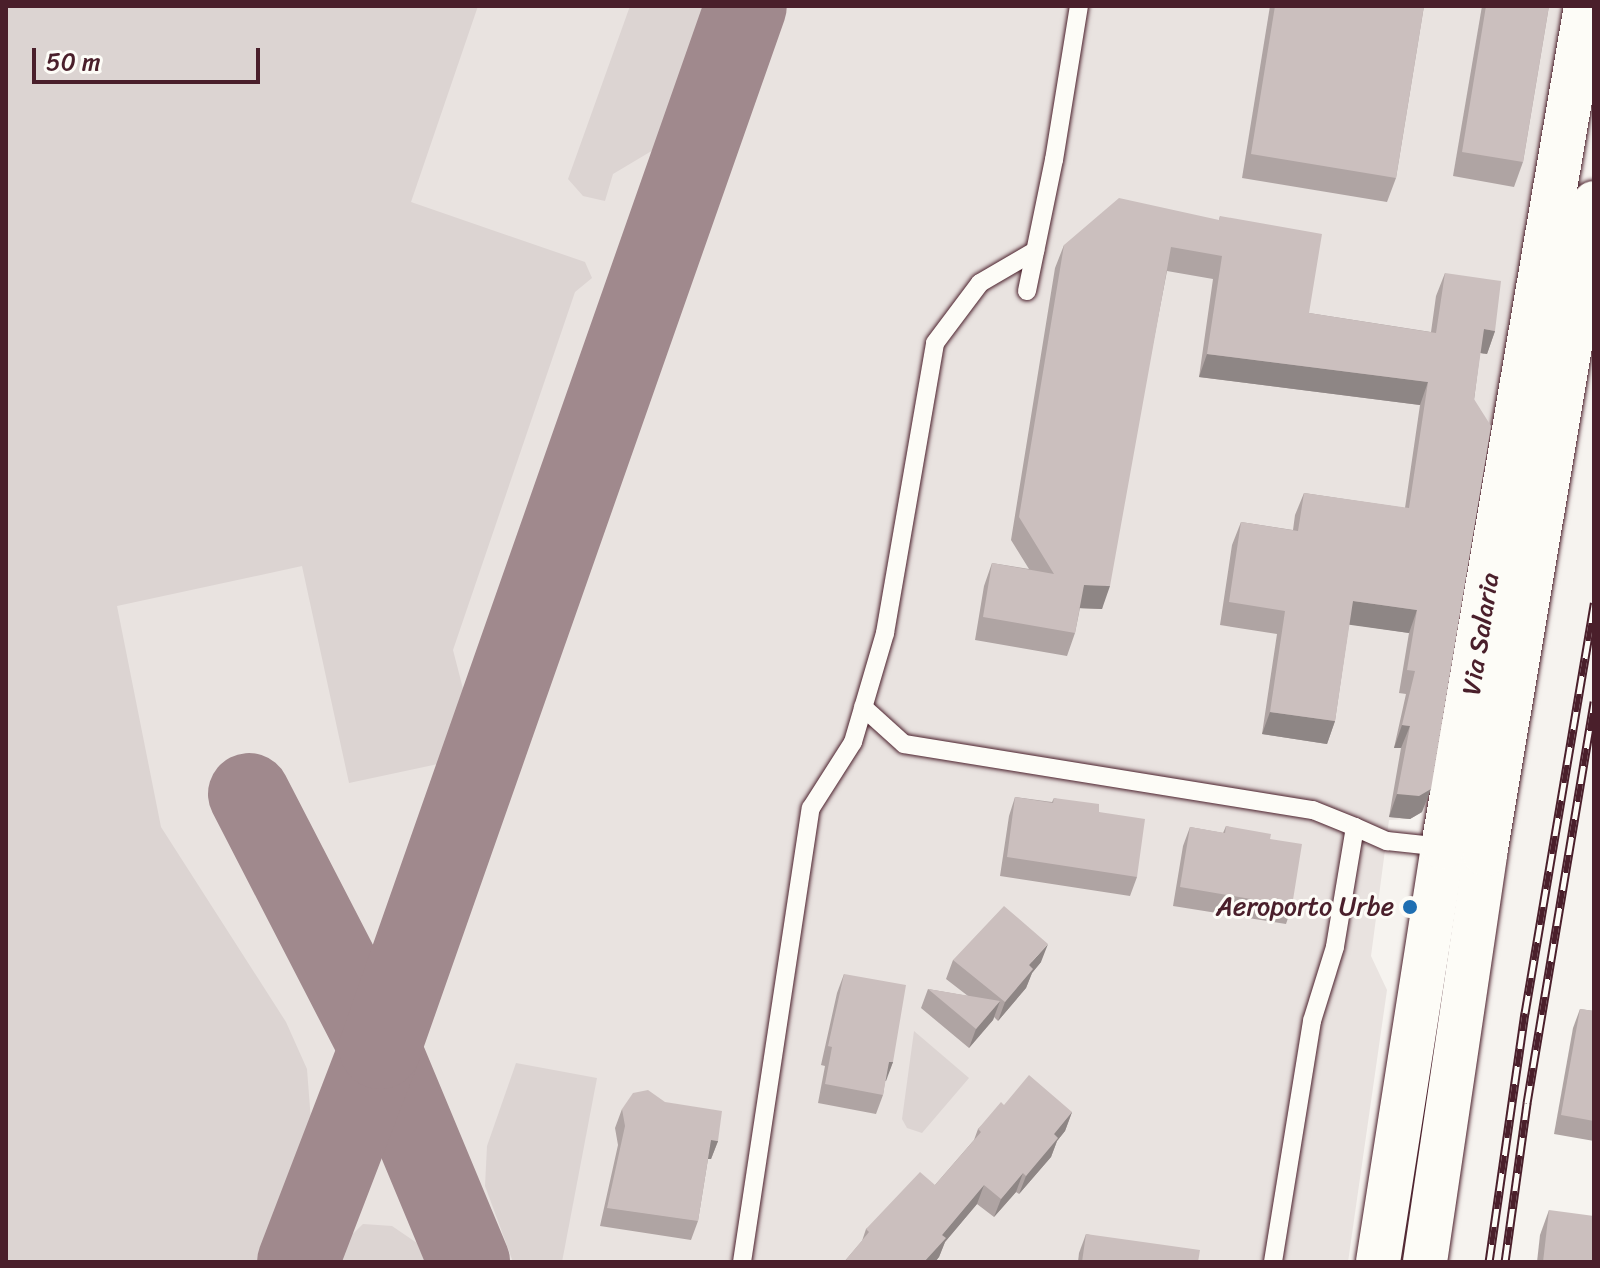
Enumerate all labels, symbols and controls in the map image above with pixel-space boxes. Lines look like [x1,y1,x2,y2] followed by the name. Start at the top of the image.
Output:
[36,32,264,82] scale bar
[46,41,101,83] text: 50 m
[1456,571,1506,697] street label: Via Salaria
[1216,891,1394,923] place label: Aeroporto Urbe
[1401,898,1419,916] marker: Aeroporto Urbe

